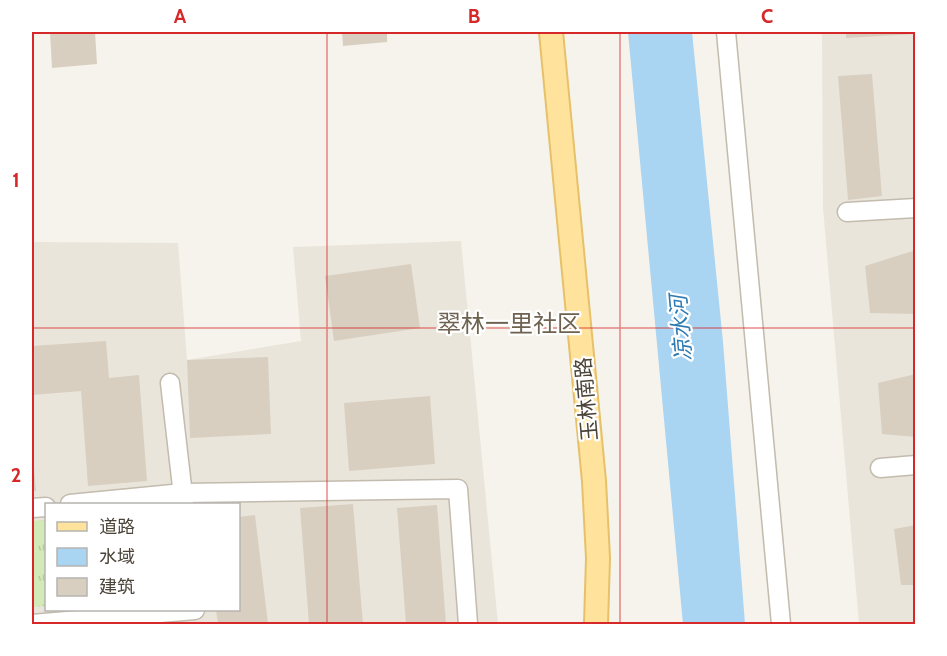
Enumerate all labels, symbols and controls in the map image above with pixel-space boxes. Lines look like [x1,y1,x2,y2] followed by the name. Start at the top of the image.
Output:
[174,4,187,28] text: A
[468,4,480,28] text: B
[761,4,773,28] text: C
[12,168,20,192] text: 1
[664,290,697,362] water label: 凉水河
[437,309,581,338] district label: 翠林一里社区
[570,356,602,442] street label: 玉林南路
[11,463,21,487] text: 2
[45,503,240,611] legend
[99,516,135,538] text: 道路
[99,546,135,568] text: 水域
[99,576,135,598] text: 建筑

